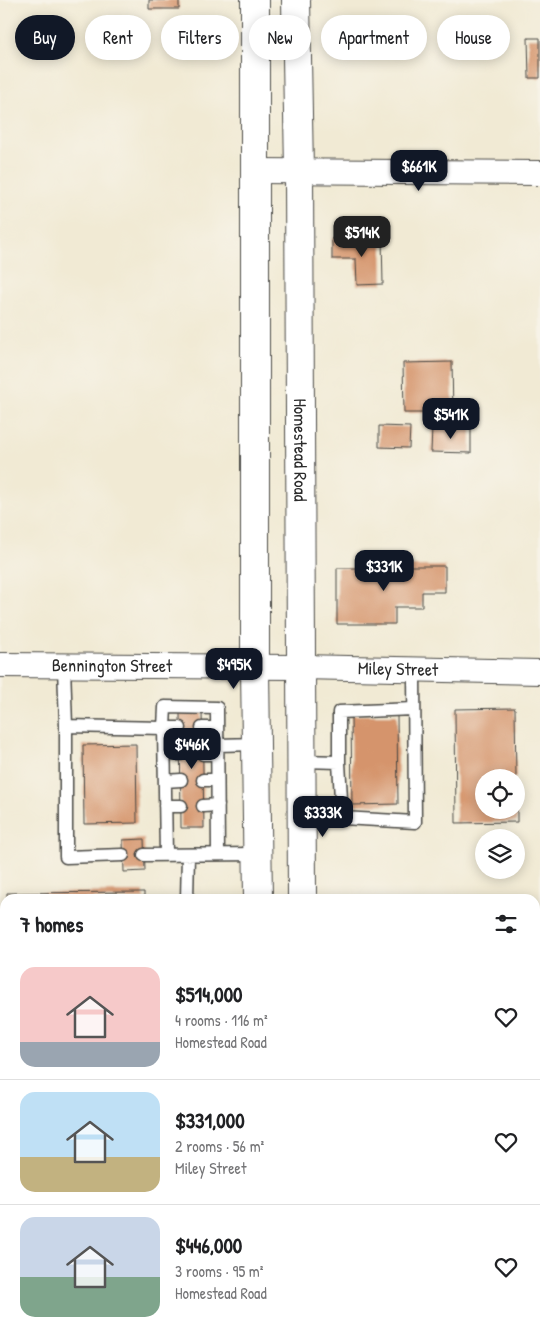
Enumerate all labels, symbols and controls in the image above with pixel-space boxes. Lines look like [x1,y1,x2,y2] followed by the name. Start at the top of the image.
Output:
[15,15,75,60] chip: Buy
[85,15,151,60] chip: Rent
[161,15,239,60] chip: Filters
[249,15,311,60] chip: New
[321,15,427,60] chip: Apartment
[437,15,510,60] chip: House
[384,150,454,192] pin: $661K
[401,155,437,177] text: $661K
[327,216,397,258] pin: $514K
[344,221,380,243] text: $514K
[288,398,313,502] street label: Homestead Road
[416,398,486,440] pin: $541K
[433,403,469,425] text: $541K
[349,550,419,592] pin: $331K
[366,555,402,577] text: $331K
[199,648,269,690] pin: $495K
[52,652,173,678] street label: Bennington Street
[216,653,252,675] text: $495K
[358,655,439,682] street label: Miley Street
[157,728,227,770] pin: $446K
[175,733,209,755] text: $446K
[475,769,525,879] map controls
[475,769,525,819] button: locate
[288,796,358,838] pin: $333K
[304,801,342,823] text: $333K
[475,829,525,879] button: layers
[20,910,83,939] text: 7 homes
[492,910,520,938] icon: filters
[175,980,243,1009] text: $514,000
[60,987,120,1047] icon: home
[492,1003,520,1031] icon: heart
[175,1009,268,1031] text: 4 rooms · 116 m²
[175,1031,267,1053] text: Homestead Road
[175,1106,245,1135] text: $331,000
[60,1112,120,1172] icon: home
[492,1128,520,1156] icon: heart
[175,1135,264,1157] text: 2 rooms · 56 m²
[175,1157,246,1179] text: Miley Street
[175,1231,242,1260] text: $446,000
[60,1237,120,1297] icon: home
[492,1253,520,1281] icon: heart
[175,1260,263,1282] text: 3 rooms · 95 m²
[175,1282,267,1304] text: Homestead Road

